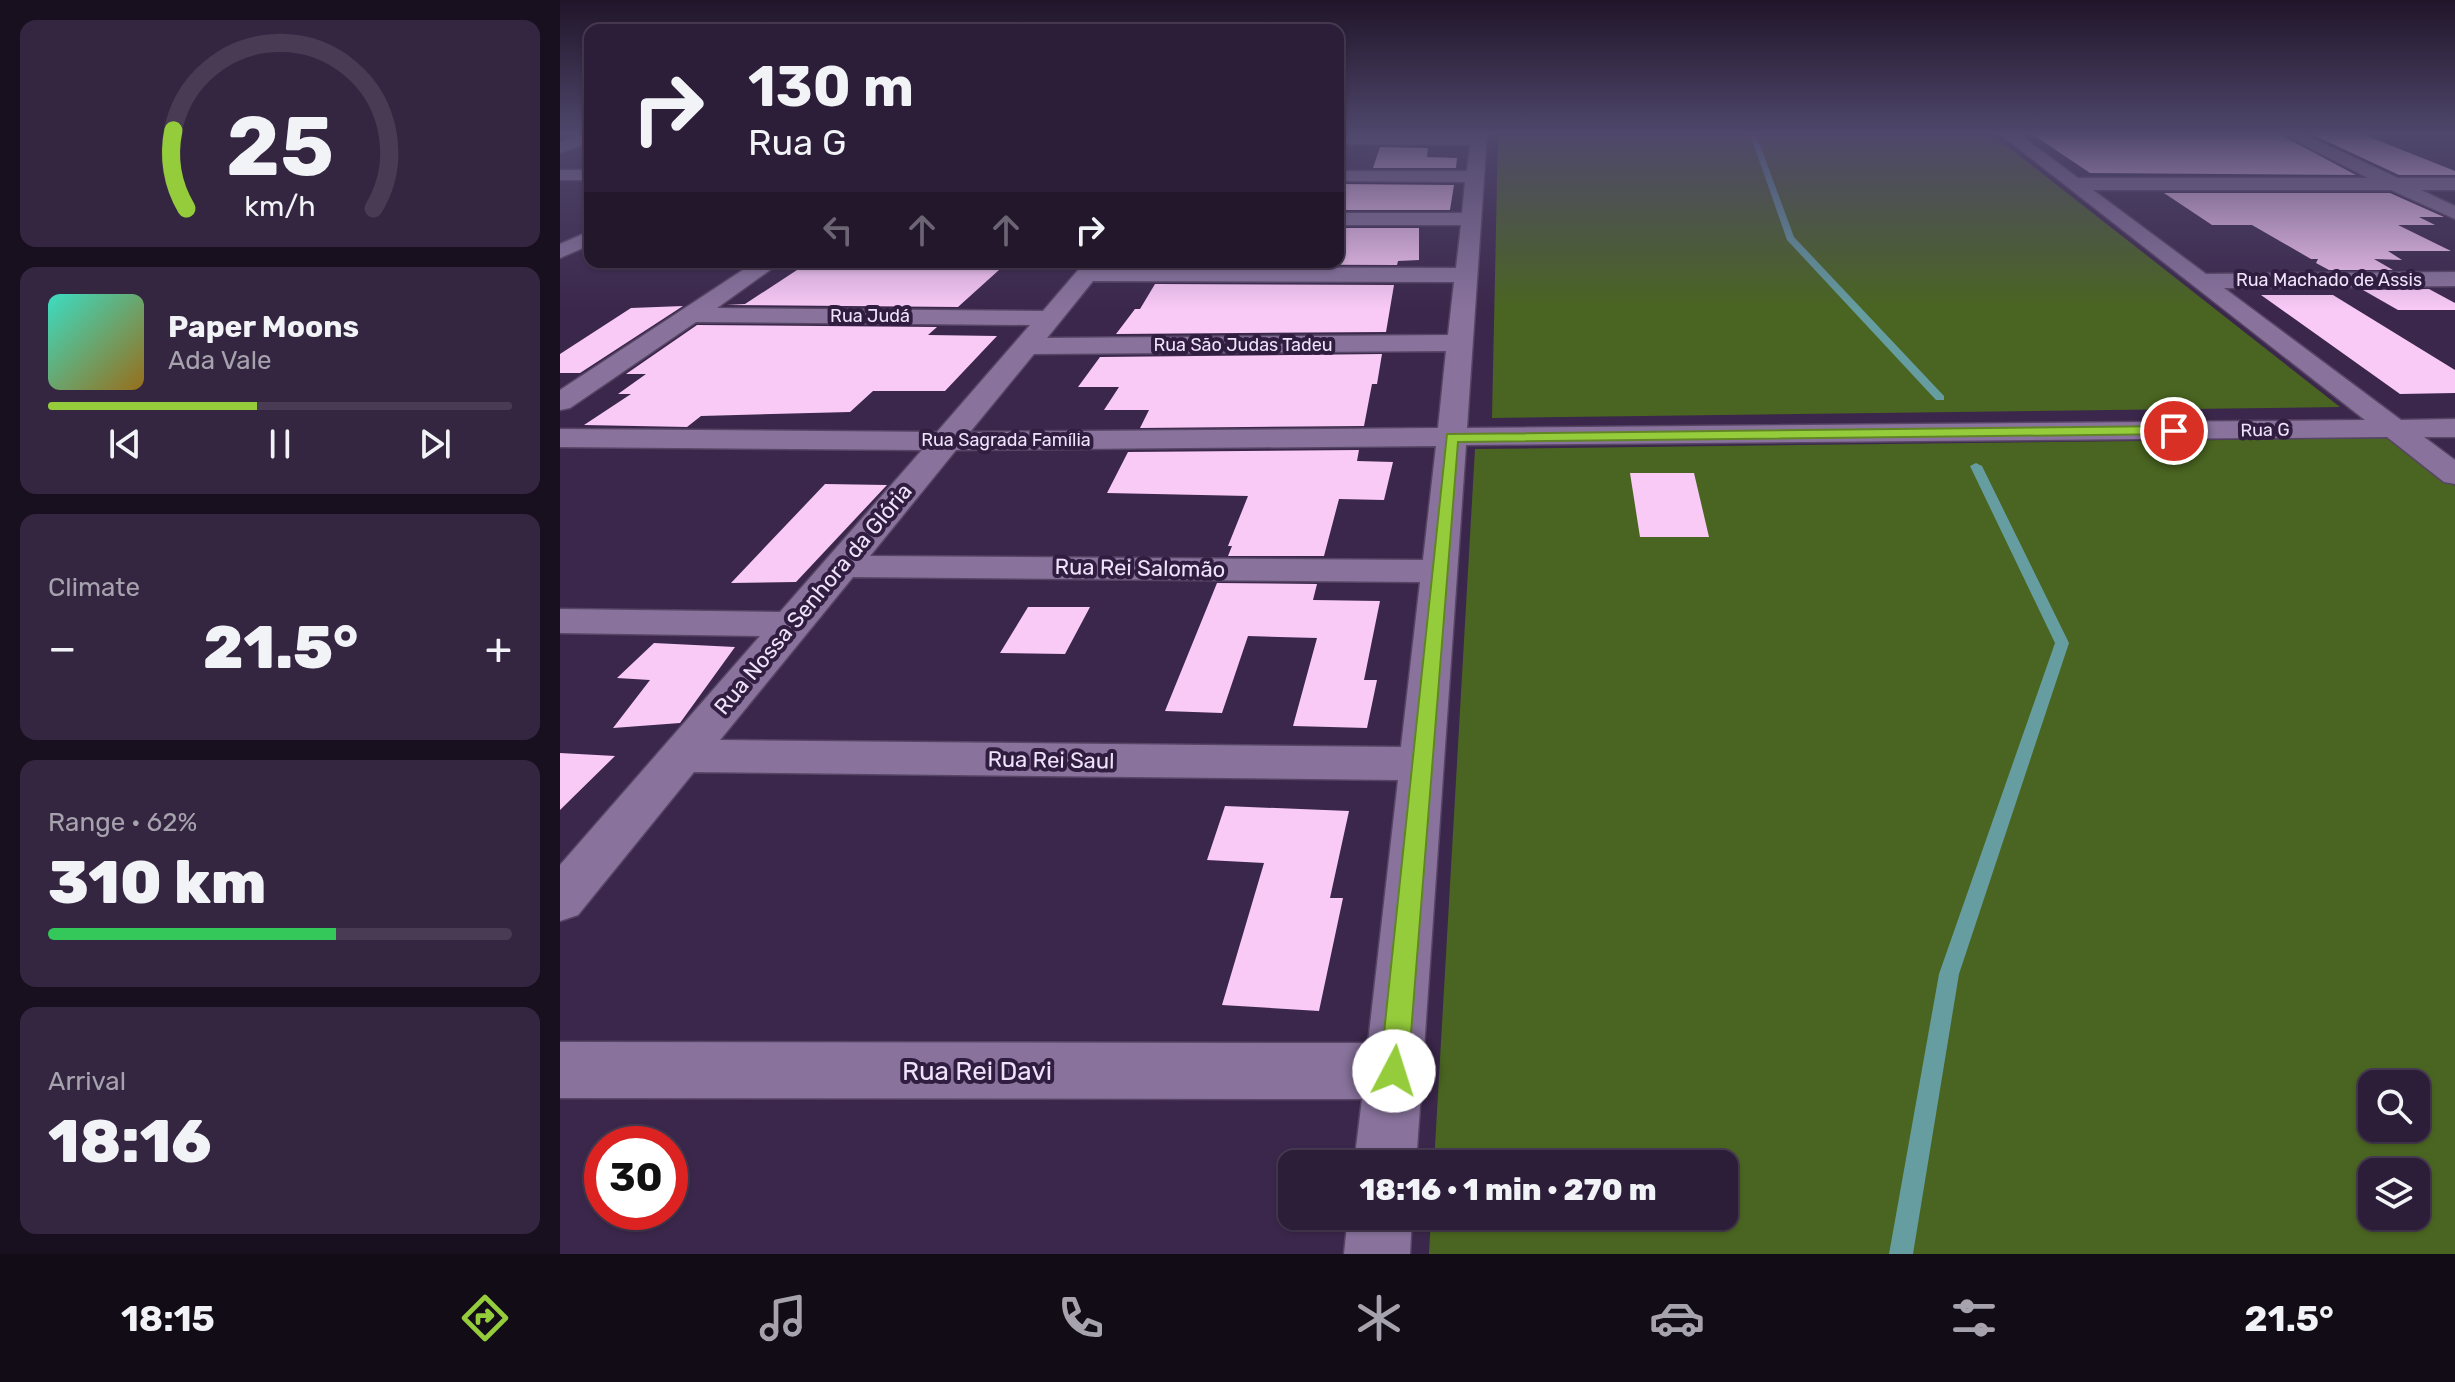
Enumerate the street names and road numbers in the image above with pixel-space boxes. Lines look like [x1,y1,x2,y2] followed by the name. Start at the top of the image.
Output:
[2236,269,2422,291] street label: Rua Machado de Assis
[830,305,910,327] street label: Rua Judá
[1153,334,1333,356] street label: Rua São Judas Tadeu
[2240,419,2290,441] street label: Rua G
[921,429,1091,451] street label: Rua Sagrada Família
[708,478,918,720] street label: Rua Nossa Senhora da Glória
[1054,553,1226,583] street label: Rua Rei Salomão
[987,745,1115,775] street label: Rua Rei Saul
[902,1056,1052,1087] street label: Rua Rei Davi

